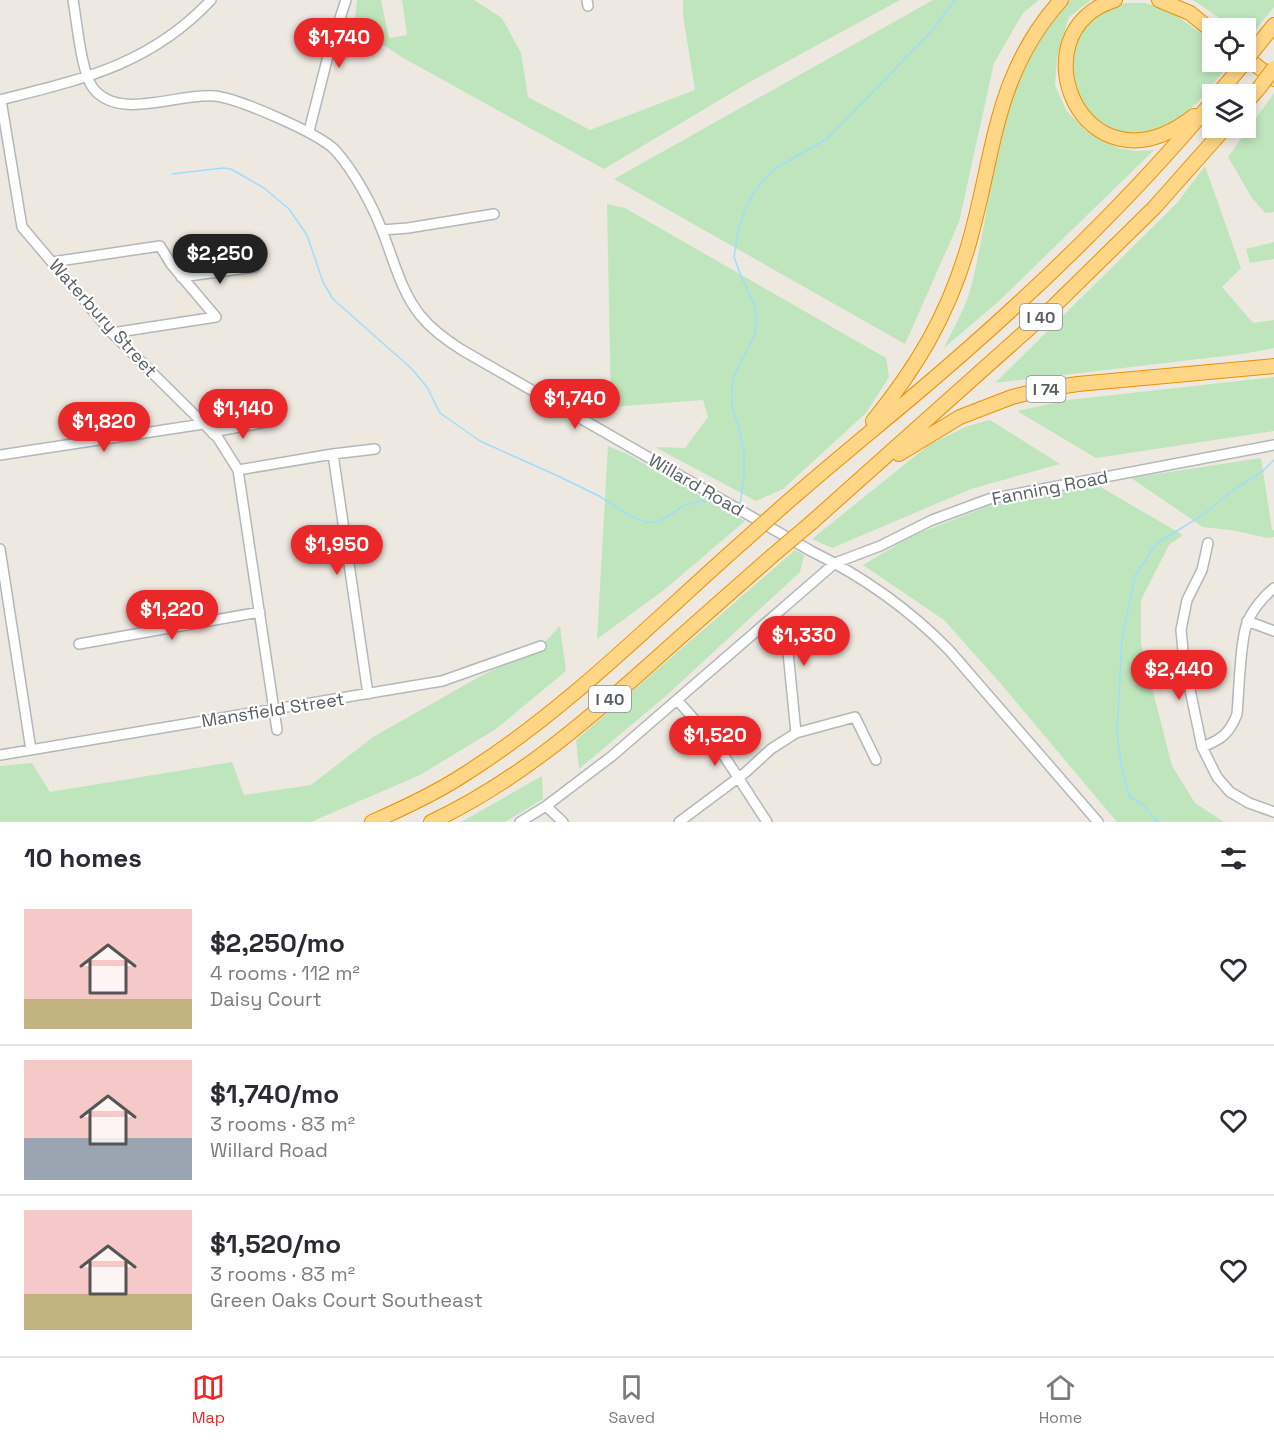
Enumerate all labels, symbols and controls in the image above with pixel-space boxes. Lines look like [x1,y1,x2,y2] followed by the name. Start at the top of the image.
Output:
[290,18,388,69] pin: $1,740
[1202,18,1256,138] map controls
[1202,18,1256,72] button: locate
[308,24,370,50] text: $1,740
[1202,84,1256,138] button: layers
[171,234,269,285] pin: $2,250
[187,240,253,266] text: $2,250
[44,254,162,381] street label: Waterbury Street
[1020,304,1062,330] road number: I 40
[1026,376,1066,402] road number: I 74
[526,379,624,430] pin: $1,740
[544,385,606,411] text: $1,740
[194,389,292,440] pin: $1,140
[213,395,273,421] text: $1,140
[55,402,153,453] pin: $1,820
[72,408,136,434] text: $1,820
[645,448,748,521] street label: Willard Road
[990,465,1110,510] street label: Fanning Road
[288,525,386,576] pin: $1,950
[305,531,369,557] text: $1,950
[123,590,221,641] pin: $1,220
[140,596,204,622] text: $1,220
[755,616,853,667] pin: $1,330
[772,622,836,648] text: $1,330
[1130,650,1228,701] pin: $2,440
[1145,656,1213,682] text: $2,440
[589,686,631,712] road number: I 40
[200,687,346,732] street label: Mansfield Street
[666,716,764,767] pin: $1,520
[683,722,747,748] text: $1,520
[24,841,142,875] text: 10 homes
[1217,842,1250,875] icon: filters
[210,926,345,960] text: $2,250/mo
[72,933,144,1005] icon: home
[1217,953,1250,986] icon: heart
[210,960,360,986] text: 4 rooms · 112 m²
[210,986,322,1012] text: Daisy Court
[210,1077,339,1111] text: $1,740/mo
[72,1084,144,1156] icon: home
[1217,1104,1250,1137] icon: heart
[210,1111,355,1137] text: 3 rooms · 83 m²
[210,1137,328,1163] text: Willard Road
[210,1227,341,1261] text: $1,520/mo
[72,1234,144,1306] icon: home
[1217,1254,1250,1287] icon: heart
[210,1261,355,1287] text: 3 rooms · 83 m²
[210,1287,483,1313] text: Green Oaks Court Southeast
[192,1371,225,1428] tab: Map
[609,1371,655,1428] tab: Saved
[1039,1371,1082,1428] tab: Home

